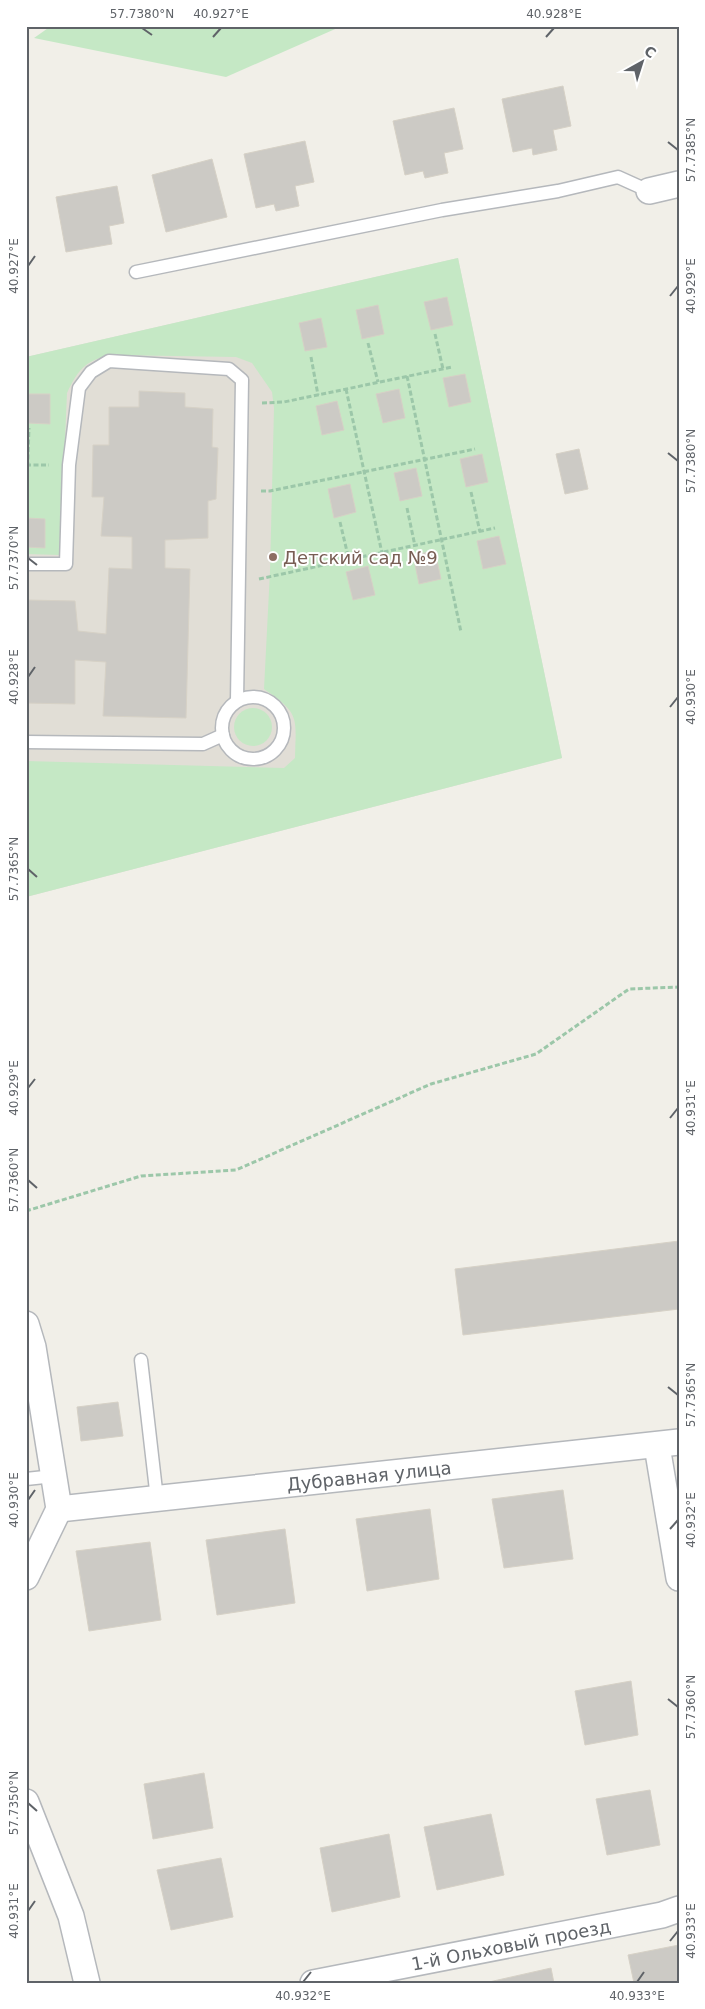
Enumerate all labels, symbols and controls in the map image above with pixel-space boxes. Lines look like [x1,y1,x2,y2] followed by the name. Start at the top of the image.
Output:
[110,7,174,21] text: 57.7380°N
[193,7,249,21] text: 40.927°E
[526,7,582,21] text: 40.928°E
[618,38,668,88] north arrow
[641,42,659,61] text: С
[684,118,698,182] text: 57.7385°N
[7,238,21,294] text: 40.927°E
[684,258,698,314] text: 40.929°E
[684,429,698,493] text: 57.7380°N
[7,526,21,590] text: 57.7370°N
[283,547,438,568] place label: Детский сад №9
[267,551,279,563] marker: Детский сад №9
[7,649,21,705] text: 40.928°E
[684,669,698,725] text: 40.930°E
[7,837,21,901] text: 57.7365°N
[7,1060,21,1116] text: 40.929°E
[684,1080,698,1136] text: 40.931°E
[7,1148,21,1212] text: 57.7360°N
[684,1363,698,1427] text: 57.7365°N
[286,1457,452,1495] street label: Дубравная улица
[7,1472,21,1528] text: 40.930°E
[684,1492,698,1548] text: 40.932°E
[684,1675,698,1739] text: 57.7360°N
[7,1771,21,1835] text: 57.7350°N
[7,1883,21,1939] text: 40.931°E
[684,1903,698,1959] text: 40.933°E
[409,1915,613,1975] street label: 1-й Ольховый проезд
[275,1989,331,2003] text: 40.932°E
[609,1989,665,2003] text: 40.933°E

